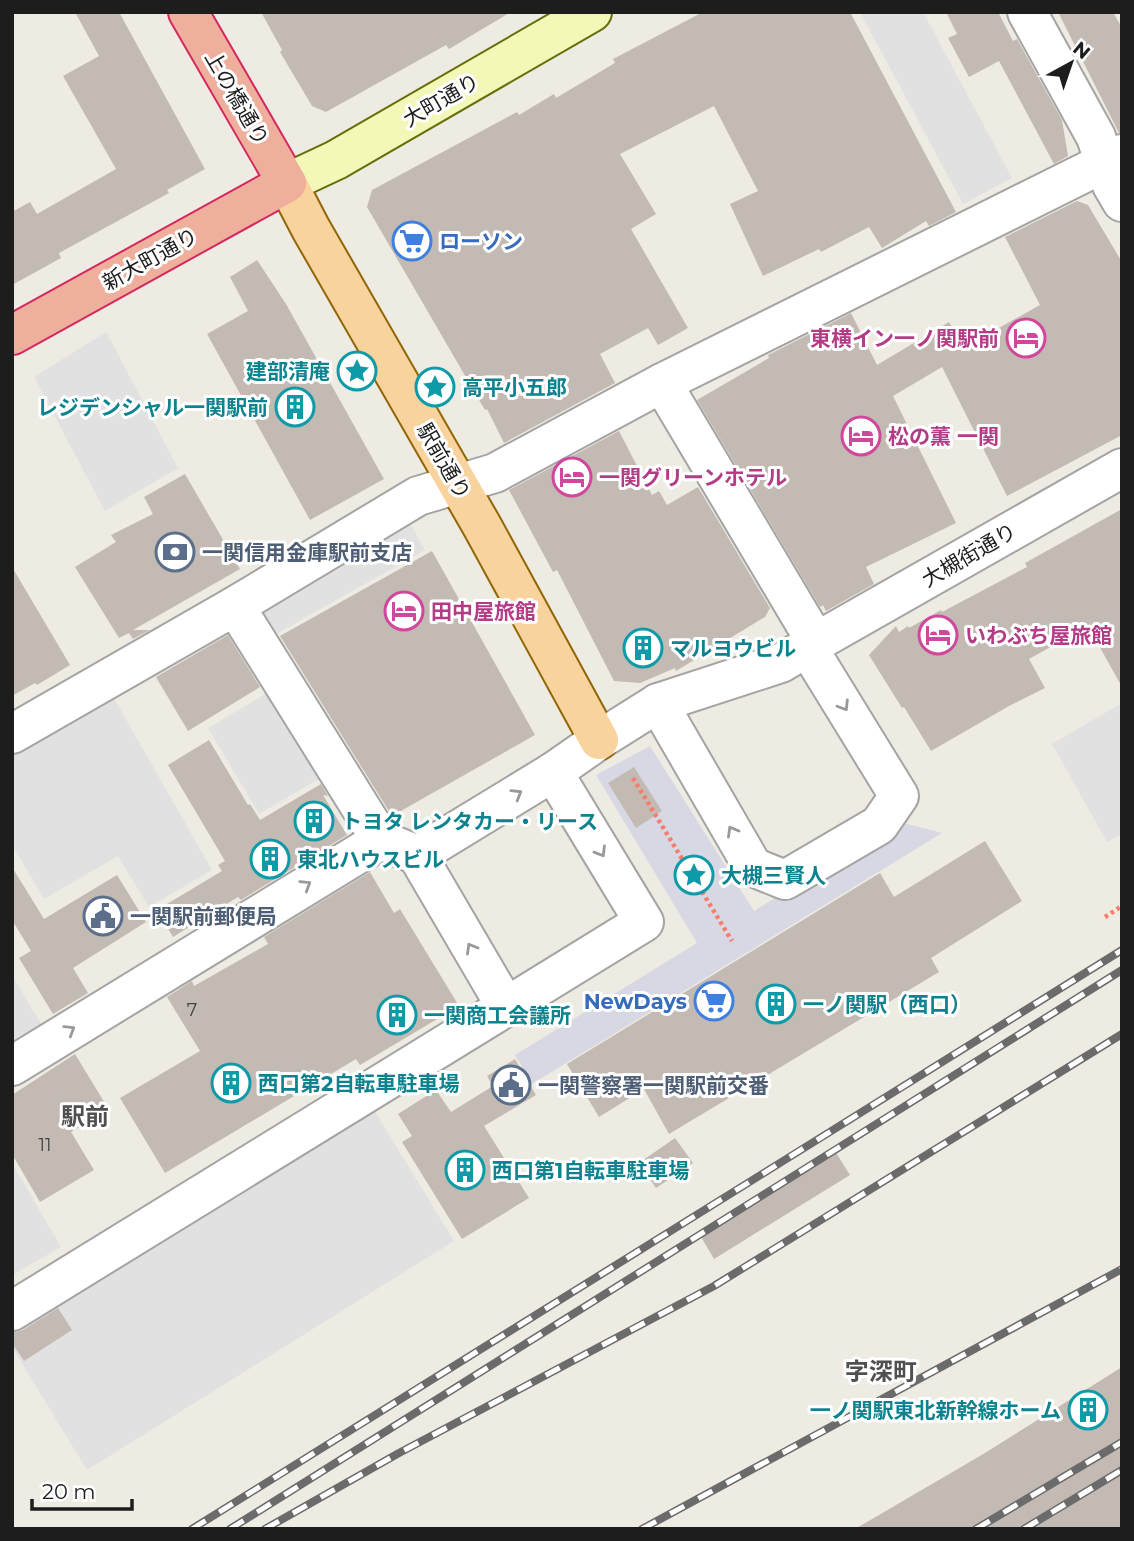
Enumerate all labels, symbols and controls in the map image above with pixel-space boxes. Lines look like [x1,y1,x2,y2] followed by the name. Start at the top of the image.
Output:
[1036,28,1106,98] north arrow
[1068,37,1095,64] text: N
[200,46,274,150] street label: 上の橋通り
[398,68,484,132] street label: 大町通り
[391,220,433,262] supermarket icon: ローソン
[98,223,202,295] street label: 新大町通り
[439,229,523,254] place label: ローソン
[1005,317,1047,359] hotel icon: 東横イン一ノ関駅前
[810,326,999,351] place label: 東横イン一ノ関駅前
[336,350,378,392] place icon: 建部清庵
[246,359,330,384] place label: 建部清庵
[414,366,456,408] place icon: 高平小五郎
[462,375,567,400] place label: 高平小五郎
[274,386,316,428] building icon: レジデンシャル一関駅前
[37,395,268,420] place label: レジデンシャル一関駅前
[840,415,882,457] hotel icon: 松の薫 一関
[412,418,476,504] street label: 駅前通り
[888,424,999,449] place label: 松の薫 一関
[551,456,593,498] hotel icon: 一関グリーンホテル
[599,465,787,490] place label: 一関グリーンホテル
[917,518,1021,592] street label: 大槻街通り
[154,531,196,573] bank icon: 一関信用金庫駅前支店
[202,540,412,565] place label: 一関信用金庫駅前支店
[383,590,425,632] hotel icon: 田中屋旅館
[431,599,536,624] place label: 田中屋旅館
[917,614,959,656] hotel icon: いわぶち屋旅館
[965,623,1112,648] place label: いわぶち屋旅館
[622,627,664,669] building icon: マルヨウビル
[670,636,796,661] place label: マルヨウビル
[836,699,849,712] one-way arrow
[510,789,523,802] one-way arrow
[293,800,335,842] building icon: トヨタ レンタカー・リース
[341,809,598,834] place label: トヨタ レンタカー・リース
[727,825,740,838] one-way arrow
[249,838,291,880] building icon: 東北ハウスビル
[593,844,606,857] one-way arrow
[297,847,444,872] place label: 東北ハウスビル
[673,854,715,896] place icon: 大槻三賢人
[721,863,826,888] place label: 大槻三賢人
[298,881,311,894] one-way arrow
[82,895,124,937] public building icon: 一関駅前郵便局
[130,904,277,929] place label: 一関駅前郵便局
[467,942,480,955] one-way arrow
[693,980,735,1022] supermarket icon: NewDays
[755,983,797,1025] building icon: 一ノ関駅（西口）
[584,989,687,1014] place label: NewDays
[803,992,971,1017] place label: 一ノ関駅（西口）
[376,994,418,1036] building icon: 一関商工会議所
[187,999,197,1021] house number: 7
[424,1003,571,1028] place label: 一関商工会議所
[63,1026,76,1039] one-way arrow
[210,1062,252,1104] building icon: 西口第2自転車駐車場
[490,1064,532,1106] public building icon: 一関警察署一関駅前交番
[258,1071,459,1096] place label: 西口第2自転車駐車場
[538,1073,769,1098] place label: 一関警察署一関駅前交番
[61,1102,109,1131] district label: 駅前
[39,1134,52,1156] house number: 11
[444,1149,486,1191] building icon: 西口第1自転車駐車場
[492,1158,689,1183] place label: 西口第1自転車駐車場
[845,1357,917,1386] district label: 字深町
[1067,1389,1109,1431] building icon: 一ノ関駅東北新幹線ホーム
[810,1398,1061,1423] place label: 一ノ関駅東北新幹線ホーム
[32,1468,131,1512] scale bar
[42,1479,96,1504] text: 20 m

